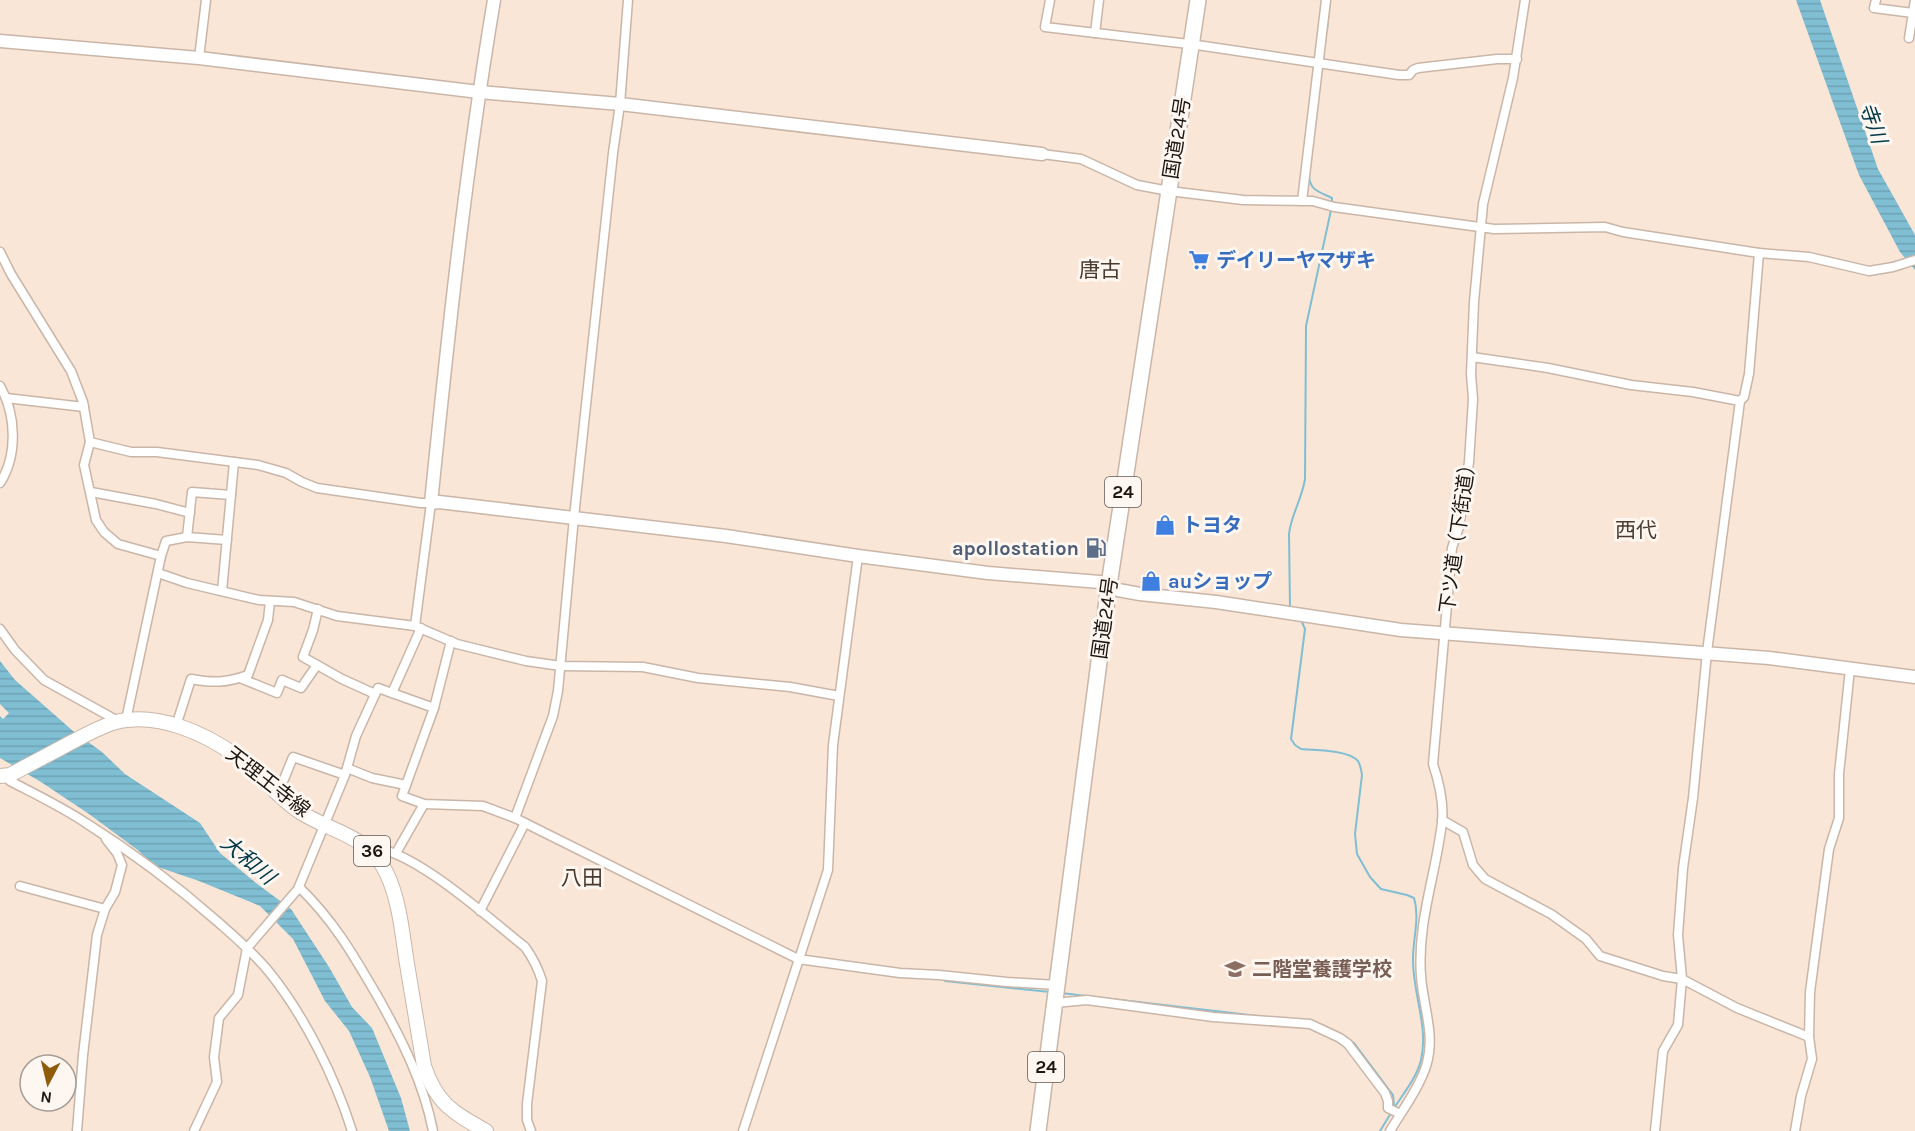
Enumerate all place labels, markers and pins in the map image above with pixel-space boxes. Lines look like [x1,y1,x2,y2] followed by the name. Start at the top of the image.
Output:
[1187,248,1211,272] supermarket icon: デイリーヤマザキ
[1216,249,1376,272] place label: デイリーヤマザキ
[1153,513,1177,537] shop icon: トヨタ
[1182,514,1242,537] place label: トヨタ
[1084,536,1108,560] fuel station icon: apollostation
[952,537,1079,560] place label: apollostation
[1139,569,1163,593] shop icon: auショップ
[1168,570,1272,593] place label: auショップ
[1223,957,1247,981] school or university icon: 二階堂養護学校
[1252,958,1392,981] place label: 二階堂養護学校

